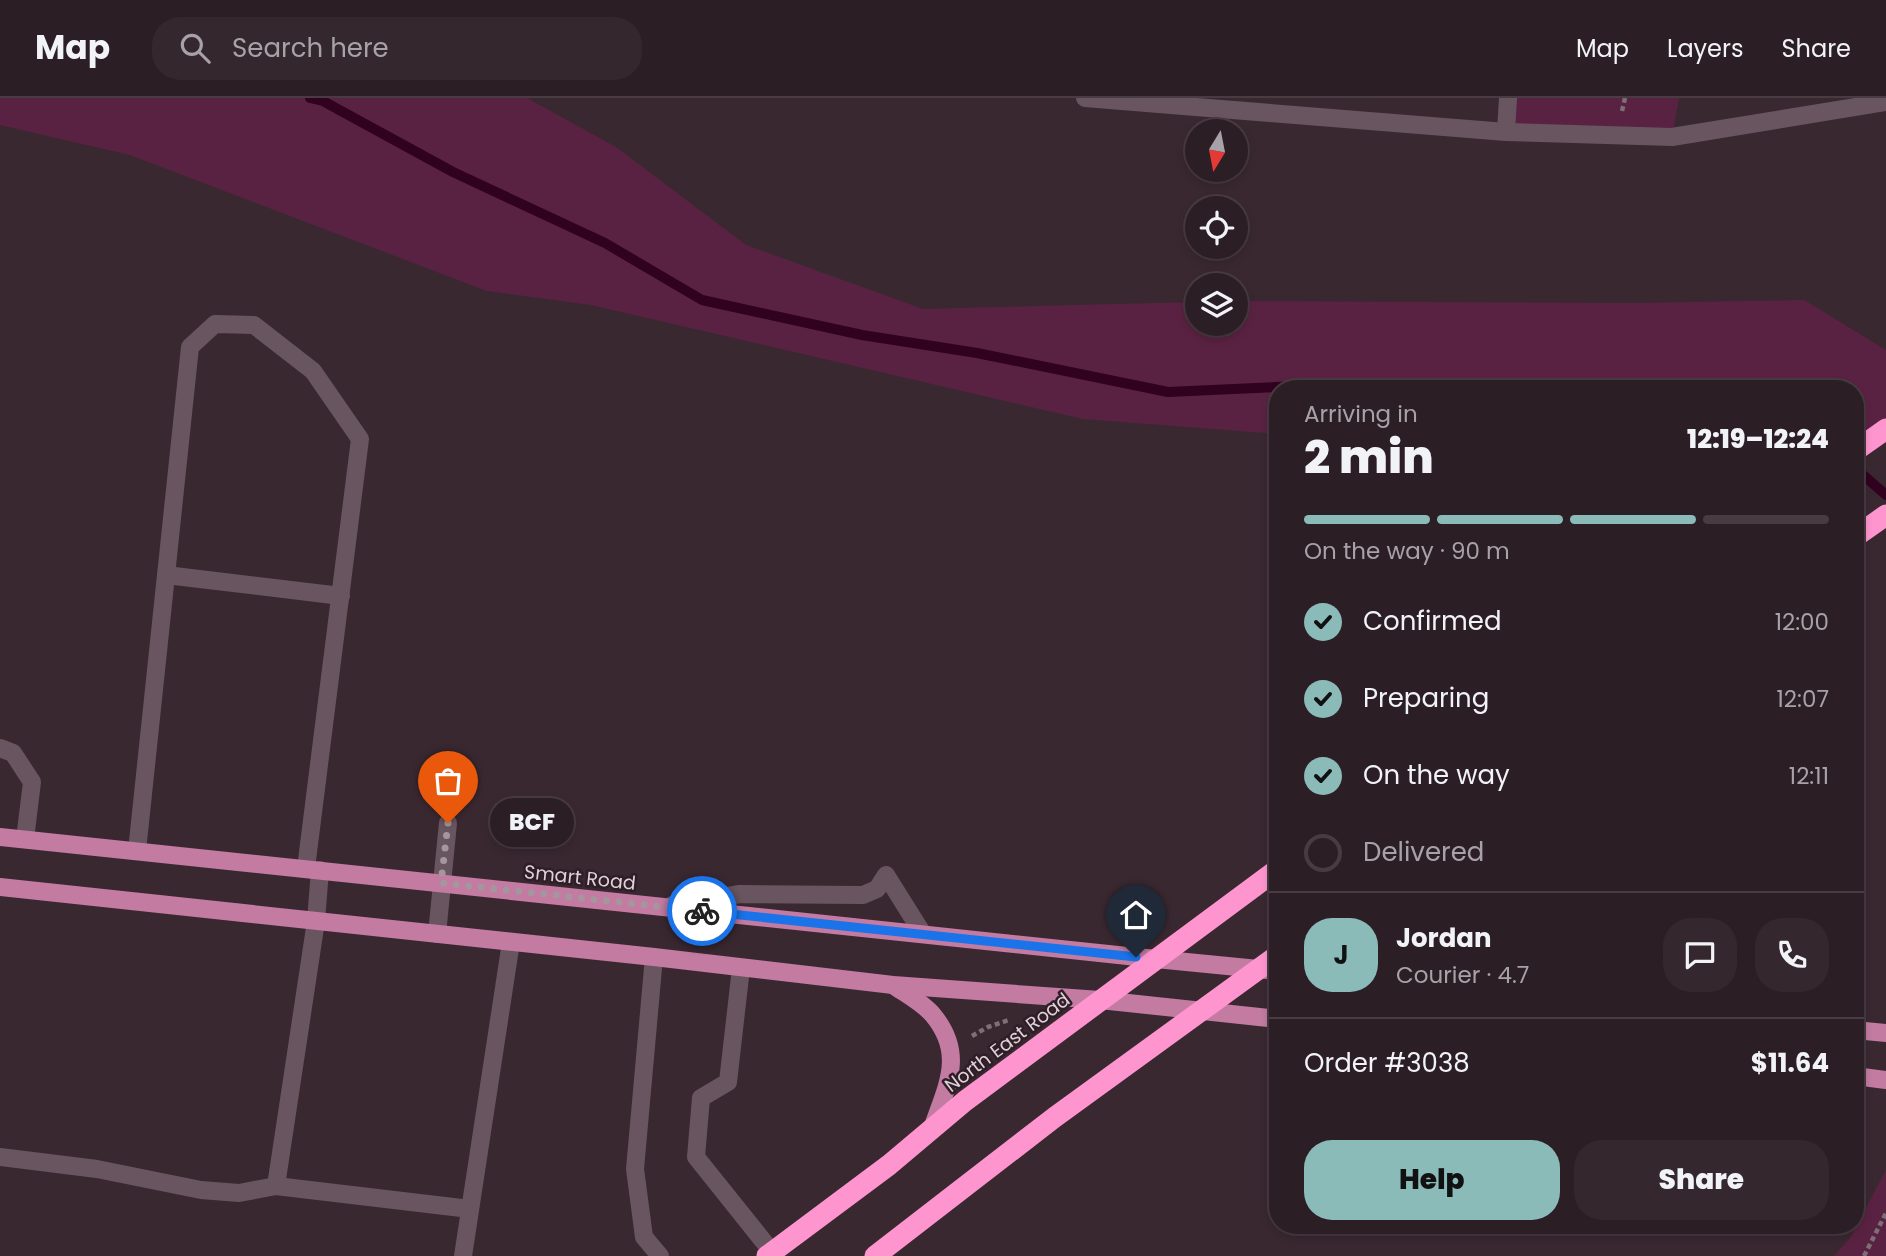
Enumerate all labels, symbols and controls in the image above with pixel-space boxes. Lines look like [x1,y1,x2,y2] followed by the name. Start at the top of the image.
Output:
[152,17,642,80] search box
[35,24,110,71] text: Map
[176,29,214,67] icon: search
[232,30,389,66] text: Search here
[1576,32,1629,65] text: Map
[1667,32,1743,65] text: Layers
[1781,32,1851,65] text: Share
[1185,119,1248,182] north arrow
[1185,119,1248,336] map controls
[1185,196,1248,259] button: locate
[1185,273,1248,336] button: layers
[1304,398,1418,430] text: Arriving in
[1687,421,1829,457] text: 12:19–12:24
[1304,425,1434,489] text: 2 min
[1304,535,1510,567] text: On the way · 90 m
[1304,603,1342,641] icon: check
[1363,603,1501,639] text: Confirmed
[1775,606,1829,638] text: 12:00
[1304,680,1342,718] icon: check
[1363,680,1489,716] text: Preparing
[1777,683,1829,715] text: 12:07
[418,751,478,823] pin
[1304,757,1342,795] icon: check
[1363,757,1510,793] text: On the way
[1789,760,1829,792] text: 12:11
[429,762,467,800] icon: bag
[490,798,574,848] callout: BCF
[509,806,555,838] text: BCF
[1363,834,1484,870] text: Delivered
[523,858,637,897] street label: Smart Road
[667,876,737,946] courier
[1106,885,1166,957] pin
[683,892,721,930] icon: bike
[1117,896,1155,934] icon: home
[1663,918,1737,992] button: chat
[1755,918,1829,992] button: phone
[1396,920,1492,956] text: Jordan
[1333,937,1349,973] text: J
[1396,959,1529,991] text: Courier · 4.7
[939,986,1076,1099] street label: North East Road
[1304,1045,1470,1081] text: Order #3038
[1751,1045,1829,1081] text: $11.64
[1304,1140,1560,1220] button: Help
[1574,1140,1829,1220] button: Share

